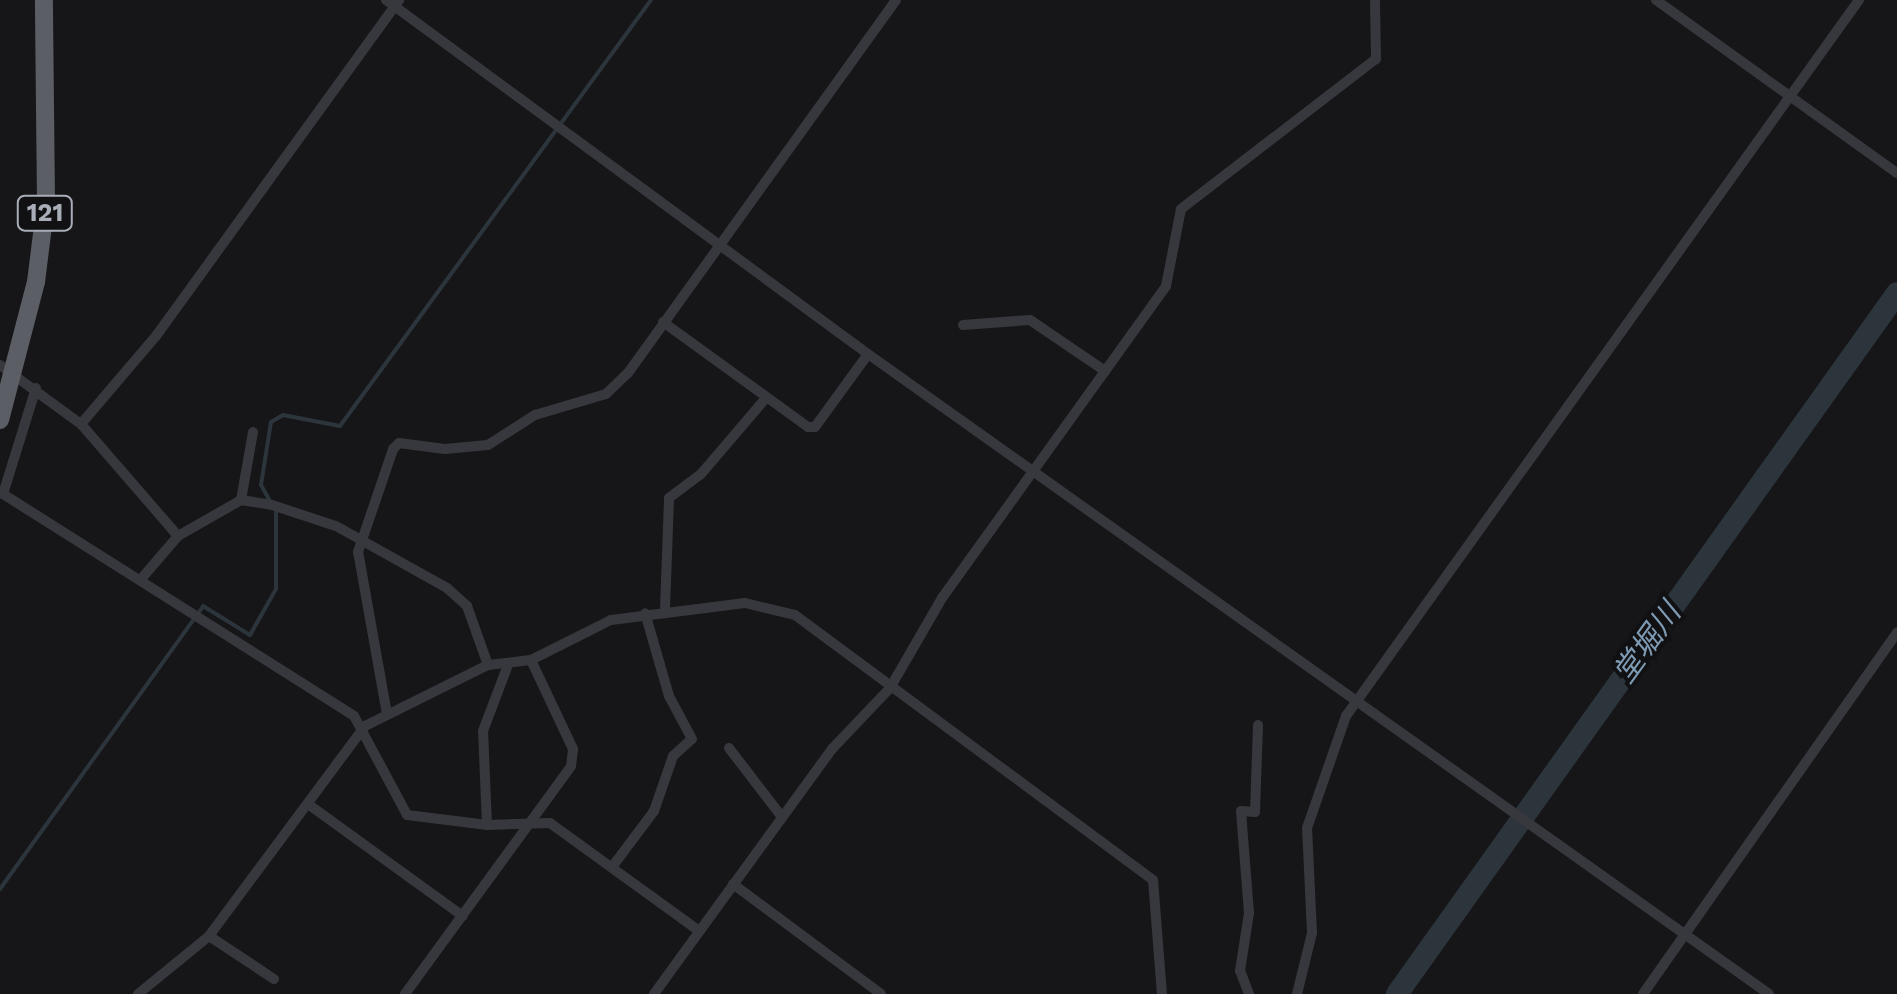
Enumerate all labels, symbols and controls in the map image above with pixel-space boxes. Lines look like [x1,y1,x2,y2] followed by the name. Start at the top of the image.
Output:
[15,193,75,233] road number: 121
[1606,596,1688,690] water label: 堂堀川

